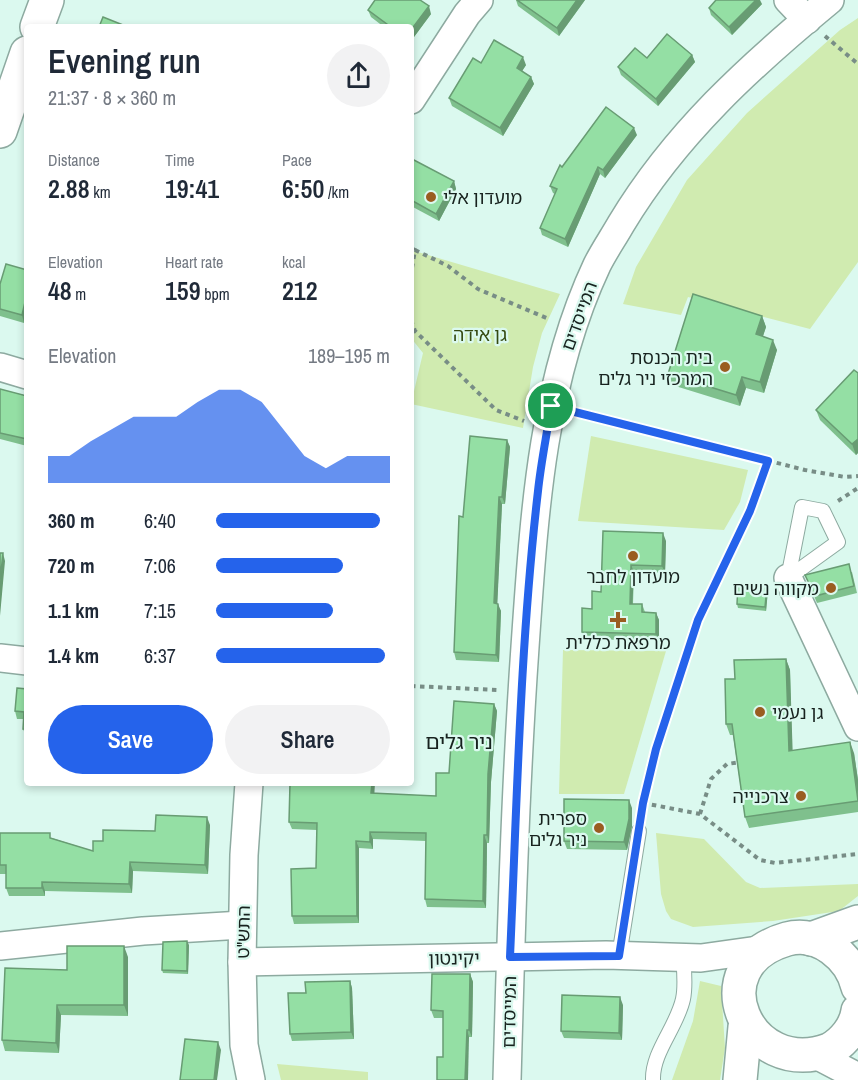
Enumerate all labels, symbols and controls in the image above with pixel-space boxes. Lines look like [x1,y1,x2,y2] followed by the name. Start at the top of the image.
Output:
[48,39,201,83] text: Evening run
[327,44,390,107] button: share
[48,84,176,111] text: 21:37 · 8 × 360 m
[48,149,100,171] text: Distance
[165,149,195,171] text: Time
[282,149,312,171] text: Pace
[48,171,90,206] text: 2.88
[165,171,219,206] text: 19:41
[282,171,324,206] text: 6:50
[90,181,111,203] text: km
[324,181,349,203] text: /km
[443,185,522,210] place label: מועדון אלי
[424,190,438,204] marker: מועדון אלי
[48,251,103,273] text: Elevation
[165,251,223,273] text: Heart rate
[282,251,305,273] text: kcal
[48,273,72,308] text: 48
[165,273,201,308] text: 159
[282,273,318,308] text: 212
[555,278,603,354] street label: המייסדים
[72,283,86,305] text: m
[201,283,230,305] text: bpm
[453,322,507,347] park label: גן אידה
[48,342,116,369] text: Elevation
[308,342,390,369] text: 189–195 m
[598,345,713,391] place label: בית הכנסת המרכזי ניר גלים
[718,360,732,374] marker: בית הכנסת המרכזי ניר גלים
[525,380,576,431] pin
[534,389,567,422] icon: arrive
[48,507,95,534] text: 360 m
[144,507,176,534] text: 6:40
[626,549,640,563] marker: מועדון לחבר
[48,552,95,579] text: 720 m
[144,552,176,579] text: 7:06
[586,564,680,589] place label: מועדון לחבר
[733,576,819,601] place label: מקווה נשים
[824,581,838,595] marker: מקווה נשים
[48,597,99,624] text: 1.1 km
[144,597,176,624] text: 7:15
[609,611,627,629] marker: מרפאת כללית
[565,630,671,655] place label: מרפאת כללית
[48,642,99,669] text: 1.4 km
[144,642,176,669] text: 6:37
[772,700,824,725] place label: גן נעמי
[48,705,213,774] button: Save
[225,705,390,774] button: Share
[753,705,767,719] marker: גן נעמי
[425,727,493,756] district label: ניר גלים
[733,784,789,809] place label: צרכנייה
[794,789,808,803] marker: צרכנייה
[529,806,587,852] place label: ספרית ניר גלים
[592,821,606,835] marker: ספרית ניר גלים
[230,905,256,959] street label: התש"ט
[428,945,480,971] street label: יקינטון
[496,976,522,1048] street label: המייסדים

